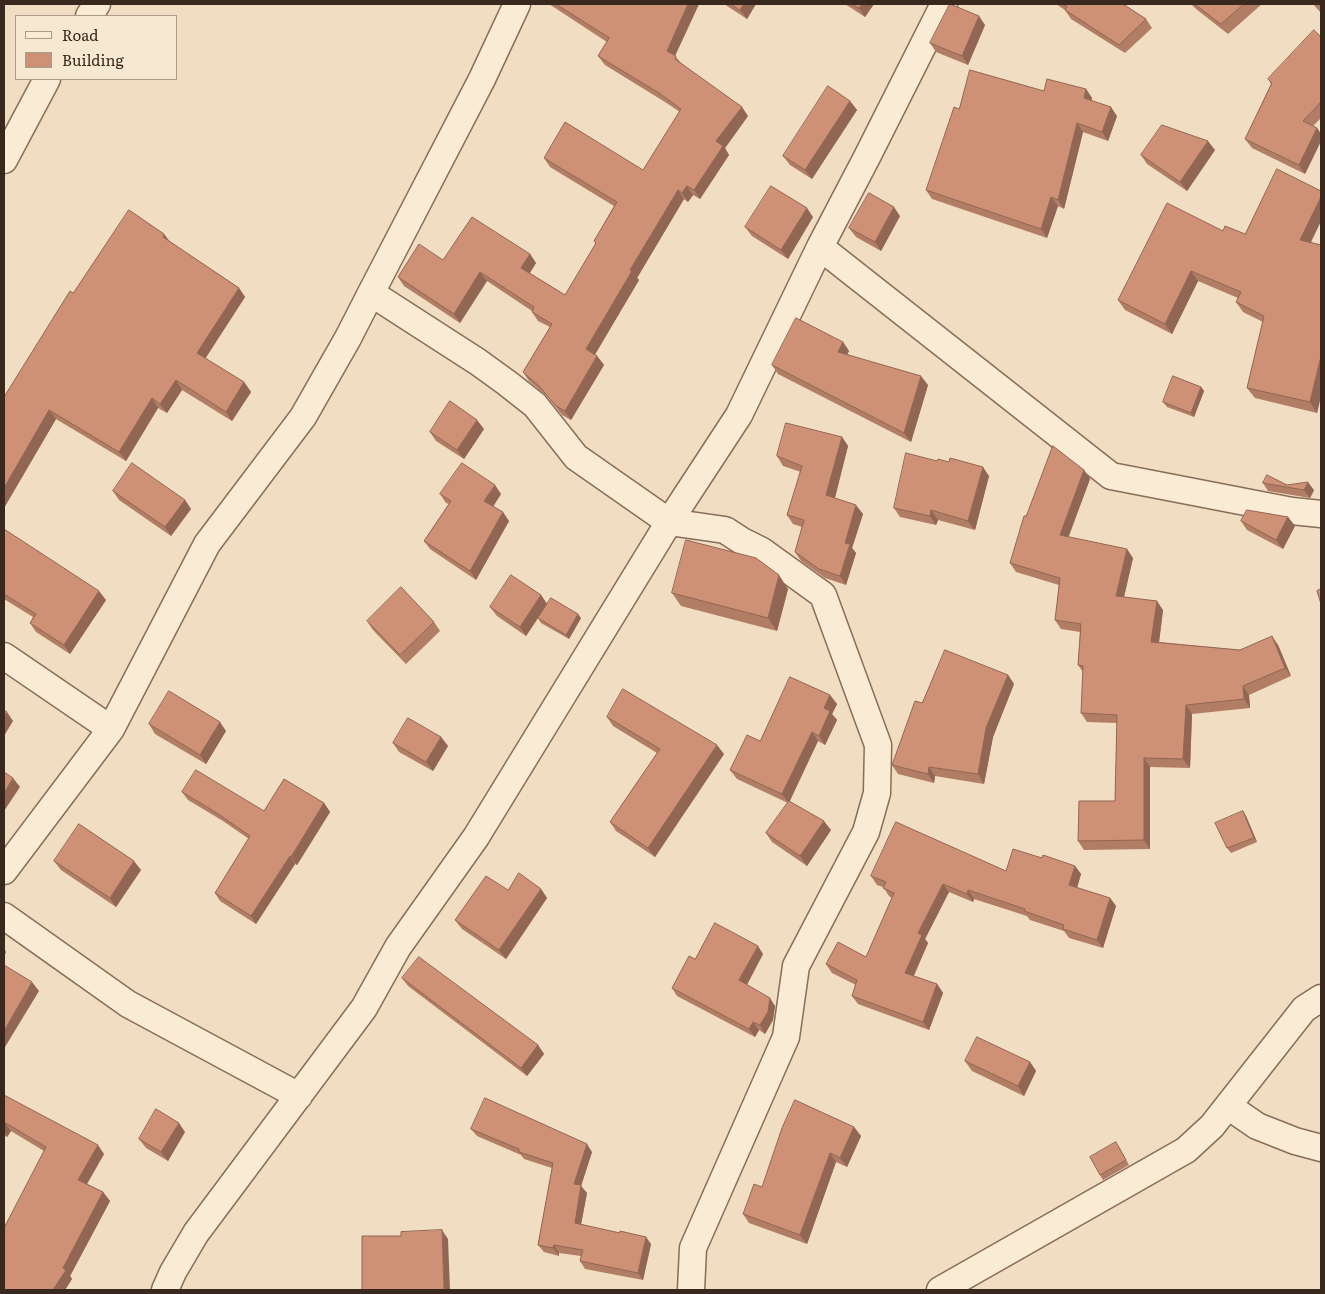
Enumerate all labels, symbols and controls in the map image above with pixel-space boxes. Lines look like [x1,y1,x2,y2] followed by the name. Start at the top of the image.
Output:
[15,15,178,80] legend
[62,23,98,46] text: Road
[62,48,124,71] text: Building

